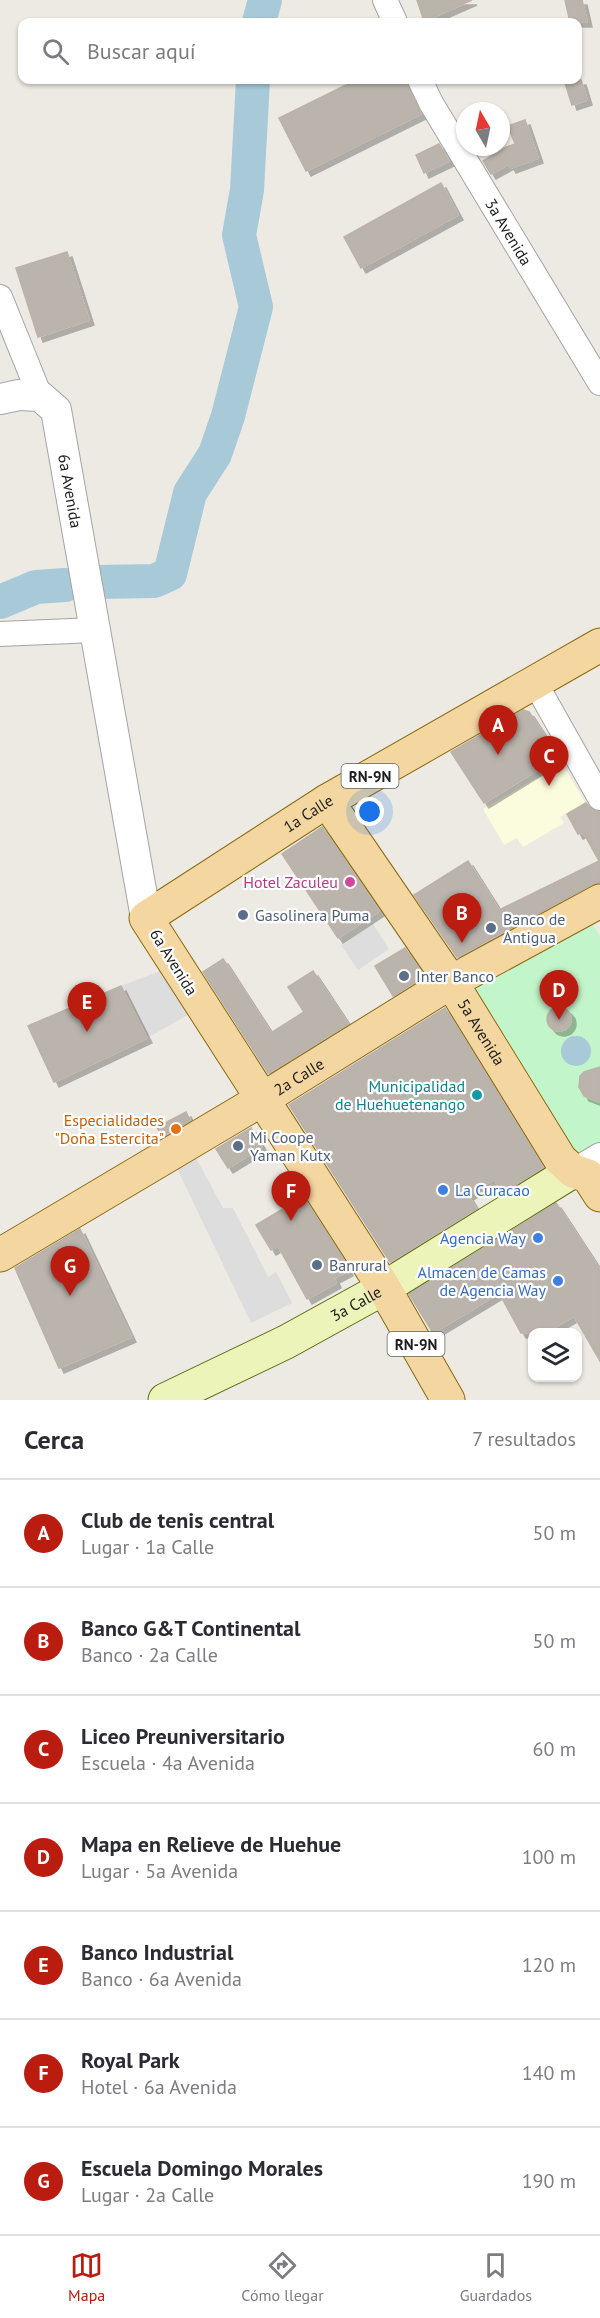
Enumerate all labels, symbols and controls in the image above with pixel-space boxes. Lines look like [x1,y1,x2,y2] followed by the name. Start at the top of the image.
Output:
[18,18,582,84] search box
[39,35,72,68] icon: search
[87,37,196,65] text: Buscar aquí
[456,102,510,156] north arrow
[481,195,537,269] street label: 3a Avenida
[54,453,87,529] street label: 6a Avenida
[478,706,518,755] pin: A
[530,736,568,786] pin: C
[342,764,398,788] road number: RN-9N
[280,790,336,837] street label: 1a Calle
[355,797,384,826] your location
[243,872,338,892] place label: Hotel Zaculeu
[343,875,357,889] marker: Hotel Zaculeu
[442,894,482,943] pin: B
[255,905,369,925] place label: Gasolinera Puma
[236,908,250,922] marker: Gasolinera Puma
[503,909,565,947] place label: Banco de Antigua
[484,921,498,935] marker: Banco de Antigua
[146,925,202,999] street label: 6a Avenida
[416,966,494,986] place label: Inter Banco
[397,969,411,983] marker: Inter Banco
[540,970,578,1020] pin: D
[68,982,106,1032] pin: E
[454,995,510,1069] street label: 5a Avenida
[270,1053,328,1100] street label: 2a Calle
[335,1076,465,1114] place label: Municipalidad de Huehuetenango
[470,1088,484,1102] marker: Municipalidad de Huehuetenango
[54,1110,164,1148] place label: Especialidades "Doña Estercita"
[169,1122,183,1136] marker: Especialidades "Doña Estercita"
[250,1127,331,1165] place label: Mi Coope Yaman Kutx
[231,1139,245,1153] marker: Mi Coope Yaman Kutx
[272,1172,310,1221] pin: F
[455,1180,530,1200] place label: La Curacao
[436,1183,450,1197] marker: La Curacao
[440,1228,527,1248] place label: Agencia Way
[531,1231,545,1245] marker: Agencia Way
[50,1246,90,1296] pin: G
[329,1255,387,1275] place label: Banrural
[310,1258,324,1272] marker: Banrural
[418,1262,547,1300] place label: Almacen de Camas de Agencia Way
[551,1274,565,1288] marker: Almacen de Camas de Agencia Way
[327,1281,385,1326] street label: 3a Calle
[528,1328,582,1382] map controls
[528,1328,582,1382] button: layers
[388,1332,444,1356] road number: RN-9N
[24,1423,84,1456] text: Cerca
[472,1426,576,1452] text: 7 resultados
[81,1506,274,1534] text: Club de tenis central
[37,1520,50,1546] text: A
[533,1520,576,1546] text: 50 m
[81,1534,214,1560] text: Lugar · 1a Calle
[81,1614,300,1642] text: Banco G&T Continental
[38,1628,49,1654] text: B
[533,1628,576,1654] text: 50 m
[81,1642,218,1668] text: Banco · 2a Calle
[81,1722,285,1750] text: Liceo Preuniversitario
[38,1736,49,1762] text: C
[533,1736,576,1762] text: 60 m
[81,1750,255,1776] text: Escuela · 4a Avenida
[81,1830,341,1858] text: Mapa en Relieve de Huehue
[37,1844,50,1870] text: D
[522,1844,576,1870] text: 100 m
[81,1858,238,1884] text: Lugar · 5a Avenida
[81,1938,233,1966] text: Banco Industrial
[38,1952,49,1978] text: E
[522,1952,576,1978] text: 120 m
[81,1966,242,1992] text: Banco · 6a Avenida
[81,2046,180,2074] text: Royal Park
[38,2060,49,2086] text: F
[522,2060,576,2086] text: 140 m
[81,2074,237,2100] text: Hotel · 6a Avenida
[81,2154,323,2182] text: Escuela Domingo Morales
[37,2168,50,2194] text: G
[522,2168,576,2194] text: 190 m
[81,2182,214,2208] text: Lugar · 2a Calle
[68,2249,105,2305] tab: Mapa
[241,2249,324,2305] tab: Cómo llegar
[460,2249,532,2305] tab: Guardados

